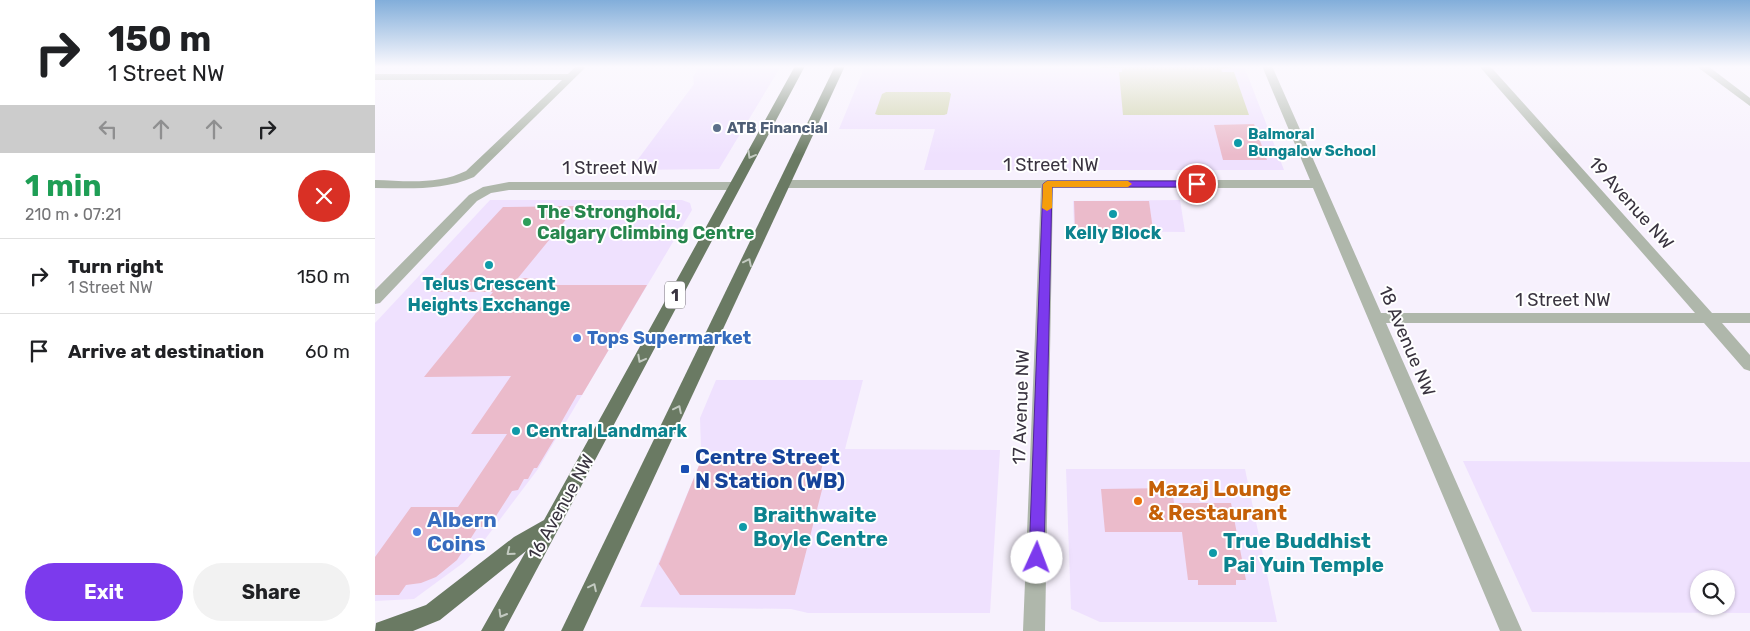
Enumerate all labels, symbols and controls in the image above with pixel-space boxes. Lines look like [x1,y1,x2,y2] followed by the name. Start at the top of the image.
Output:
[108,18,211,60] text: 150 m
[25,20,90,85] icon: right
[108,60,225,87] text: 1 Street NW
[94,115,122,143] icon: left
[147,115,175,143] icon: ahead
[200,115,228,143] icon: ahead
[253,115,281,143] icon: right
[727,119,828,137] place label: ATB Financial
[711,122,723,134] marker: ATB Financial
[1248,125,1376,160] place label: Balmoral Bungalow School
[1232,137,1244,149] marker: Balmoral Bungalow School
[747,149,757,158] one-way arrow
[1584,152,1678,254] street label: 19 Avenue NW
[1003,154,1099,176] street label: 1 Street NW
[562,157,658,179] street label: 1 Street NW
[1176,163,1218,205] pin
[25,168,102,204] text: 1 min
[298,170,350,222] button: close
[1183,170,1211,198] icon: arrive
[537,201,755,244] place label: The Stronghold, Calgary Climbing Centre
[25,205,121,224] text: 210 m · 07:21
[1107,208,1119,220] marker: Kelly Block
[521,216,533,228] marker: The Stronghold, Calgary Climbing Centre
[1065,222,1162,244] place label: Kelly Block
[68,255,163,278] text: Turn right
[742,258,752,267] one-way arrow
[483,259,495,271] marker: Telus Crescent Heights Exchange
[25,262,53,290] icon: right
[297,265,350,288] text: 150 m
[408,273,571,316] place label: Telus Crescent Heights Exchange
[68,278,153,297] text: 1 Street NW
[665,282,685,308] road number: 1
[1374,283,1440,399] street label: 18 Avenue NW
[1515,289,1611,311] street label: 1 Street NW
[587,327,751,349] place label: Tops Supermarket
[571,332,583,344] marker: Tops Supermarket
[25,337,53,365] icon: arrive
[68,340,264,363] text: Arrive at destination
[305,340,350,363] text: 60 m
[1008,349,1034,465] street label: 17 Avenue NW
[637,354,647,363] one-way arrow
[672,405,682,414] one-way arrow
[526,420,687,442] place label: Central Landmark
[510,425,522,437] marker: Central Landmark
[695,444,845,493] place label: Centre Street N Station (WB)
[523,451,599,563] street label: 16 Avenue NW
[679,463,691,475] marker: Centre Street N Station (WB)
[1148,476,1291,525] place label: Mazaj Lounge & Restaurant
[1132,495,1144,507] marker: Mazaj Lounge & Restaurant
[753,502,888,551] place label: Braithwaite Boyle Centre
[427,507,497,556] place label: Albern Coins
[737,521,749,533] marker: Braithwaite Boyle Centre
[411,526,423,538] marker: Albern Coins
[1223,528,1384,577] place label: True Buddhist Pai Yuin Temple
[1010,531,1062,583] position arrow
[507,546,516,555] one-way arrow
[1207,547,1219,559] marker: True Buddhist Pai Yuin Temple
[25,563,183,621] button: Exit
[193,563,350,621] button: Share
[1690,570,1735,615] map controls
[1690,570,1735,615] button: search
[587,583,597,592] one-way arrow
[498,608,508,617] one-way arrow

